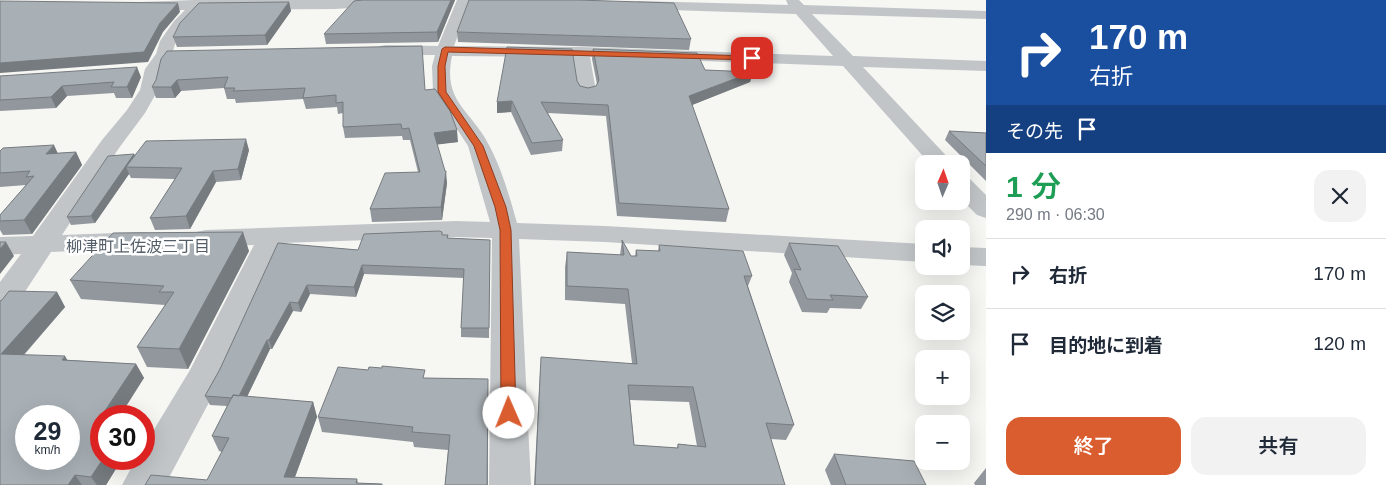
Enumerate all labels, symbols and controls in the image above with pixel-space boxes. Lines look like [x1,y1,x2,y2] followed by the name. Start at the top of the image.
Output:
[1089,17,1188,56] text: 170 m
[1006,20,1071,85] icon: right
[731,37,773,79] pin
[738,44,766,72] icon: arrive
[1089,64,1133,89] text: 右折
[1073,115,1101,143] icon: arrive
[1006,121,1063,142] text: その先
[915,155,970,210] north arrow
[915,155,970,470] map controls
[1006,170,1061,203] text: 1 分
[1314,170,1366,222] button: close
[1006,206,1105,223] text: 290 m · 06:30
[915,220,970,275] button: sound
[66,238,210,255] district label: 柳津町上佐波三丁目
[1006,260,1034,288] icon: right
[1313,263,1366,284] text: 170 m
[1049,265,1087,286] text: 右折
[915,285,970,340] button: layers
[1006,330,1034,358] icon: arrive
[1313,333,1366,354] text: 120 m
[1049,335,1163,356] text: 目的地に到着
[915,350,970,405] button: +
[482,386,534,438] position arrow
[90,405,155,470] speed limit sign: 30
[915,415,970,470] button: −
[34,417,61,445] text: 29
[1006,417,1181,475] button: 終了
[1191,417,1366,475] button: 共有
[34,443,61,457] text: km/h

